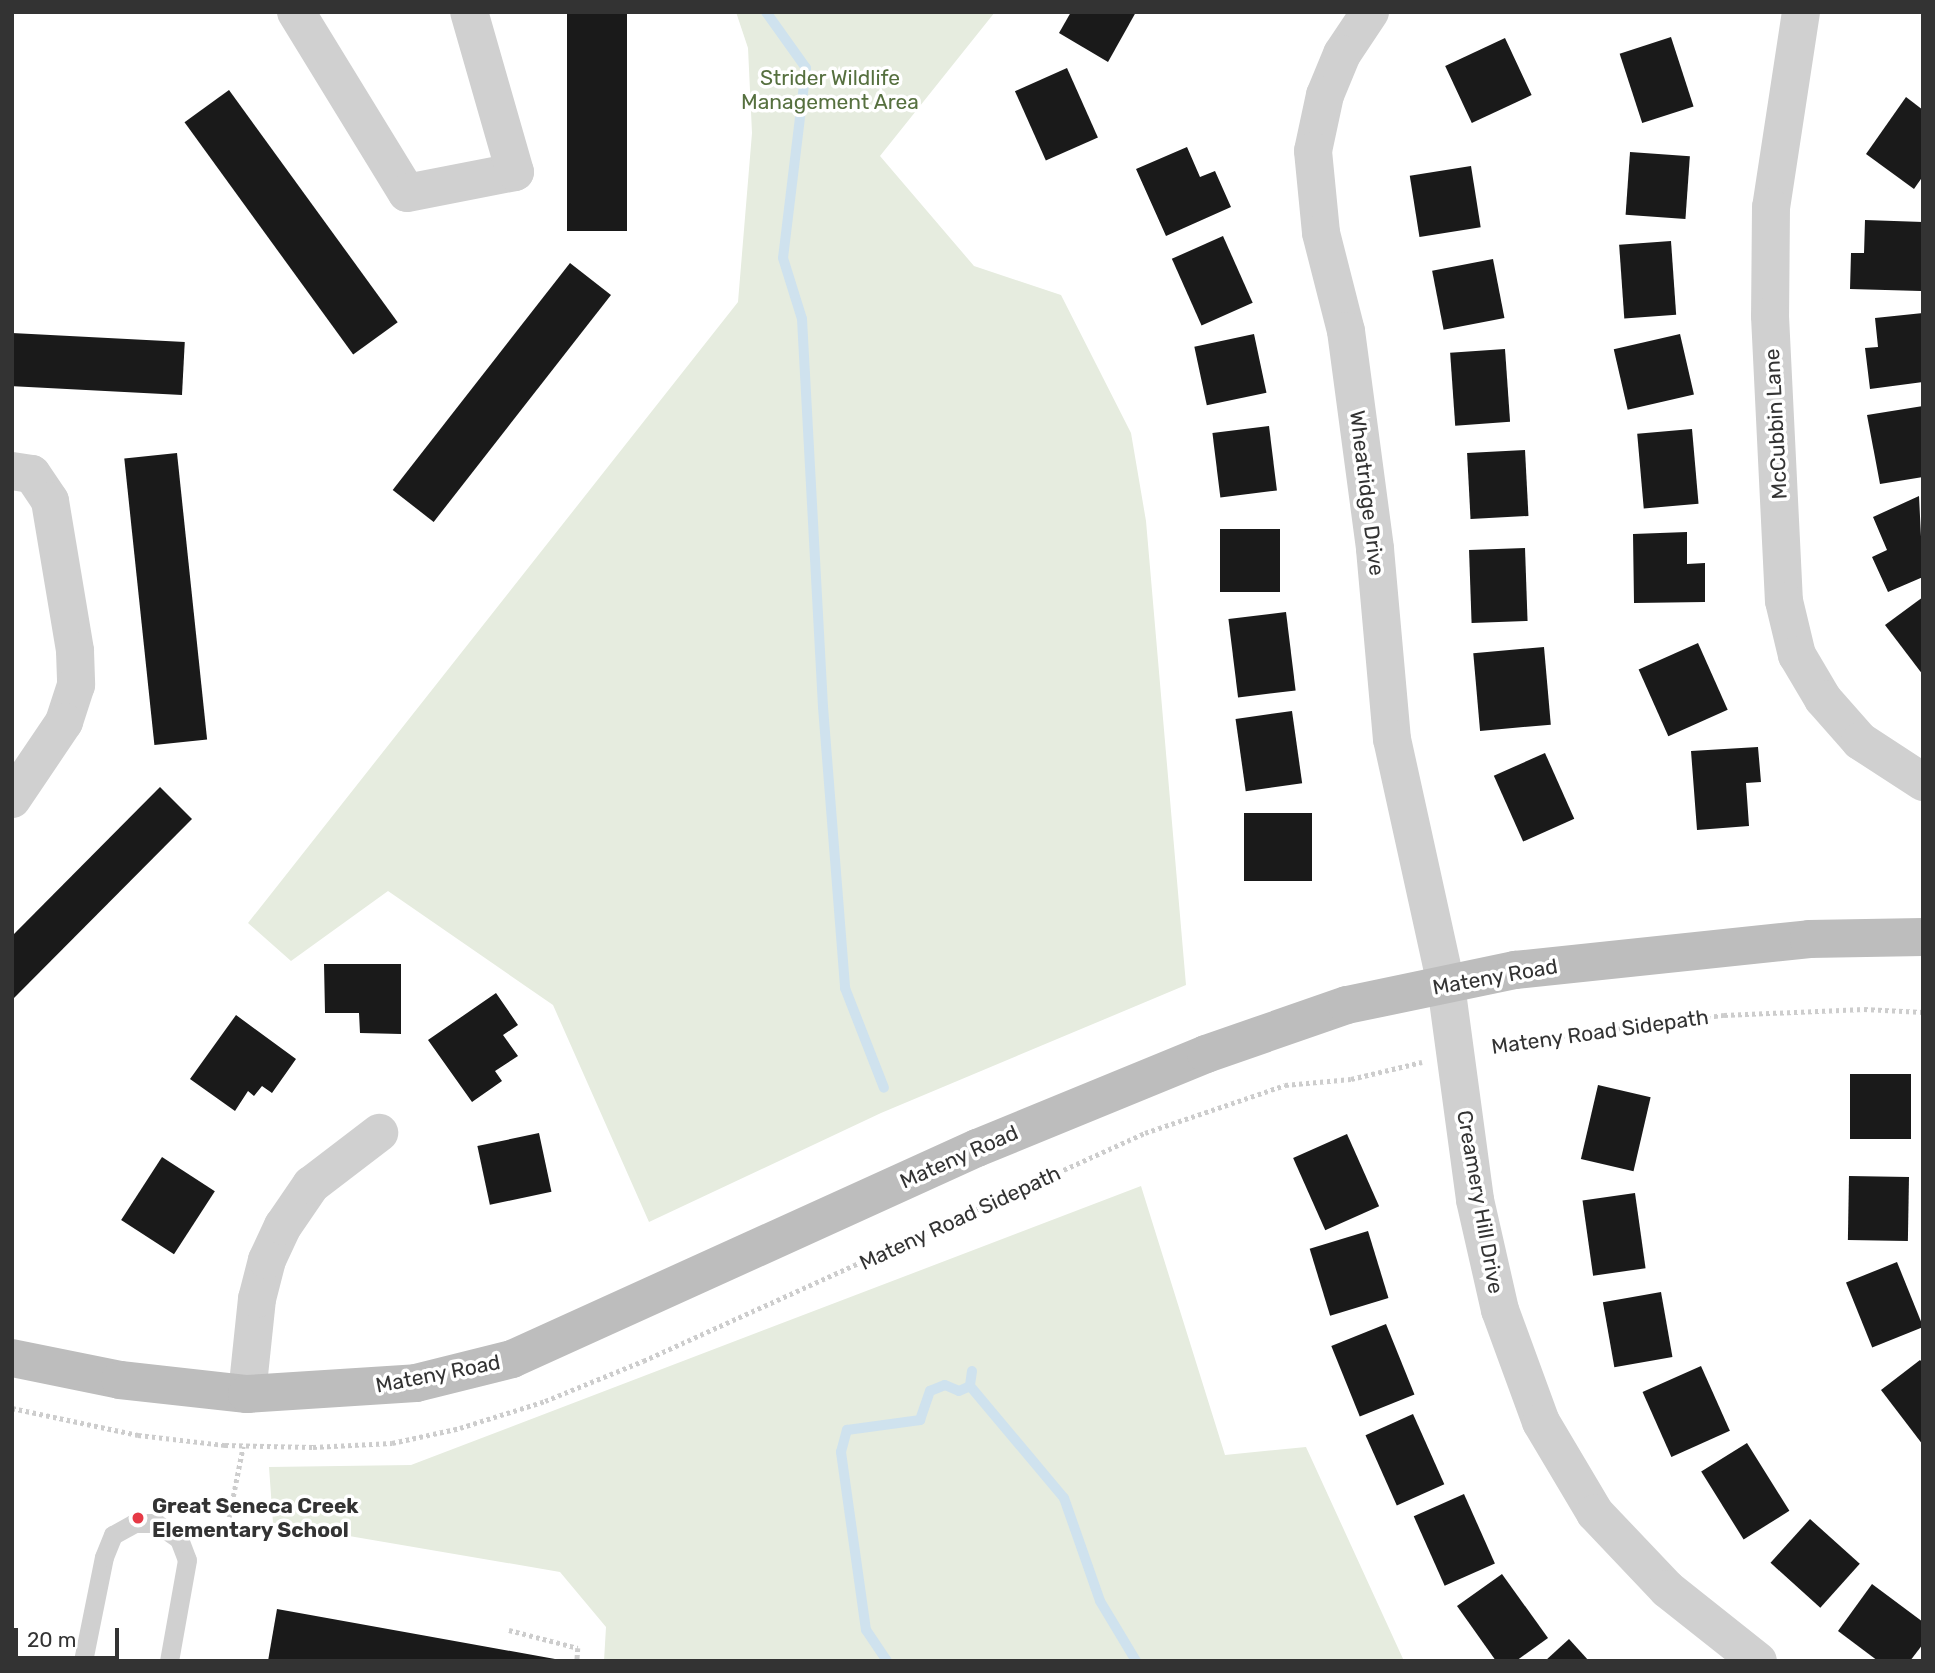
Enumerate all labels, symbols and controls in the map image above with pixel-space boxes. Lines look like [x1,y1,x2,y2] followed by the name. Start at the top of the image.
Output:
[741,65,919,115] park label: Strider Wildlife Management Area
[1759,348,1793,500] street label: McCubbin Lane
[1344,409,1390,577] street label: Wheatridge Drive
[1430,954,1560,1000] street label: Mateny Road
[1490,1004,1710,1060] street label: Mateny Road Sidepath
[1451,1108,1509,1296] street label: Creamery Hill Drive
[896,1120,1022,1194] street label: Mateny Road
[855,1160,1065,1276] street label: Mateny Road Sidepath
[373,1350,503,1398] street label: Mateny Road
[152,1493,359,1543] place label: Great Seneca Creek Elementary School
[130,1510,146,1526] marker: Great Seneca Creek Elementary School
[18,1614,122,1658] scale bar
[27,1627,76,1652] text: 20 m

